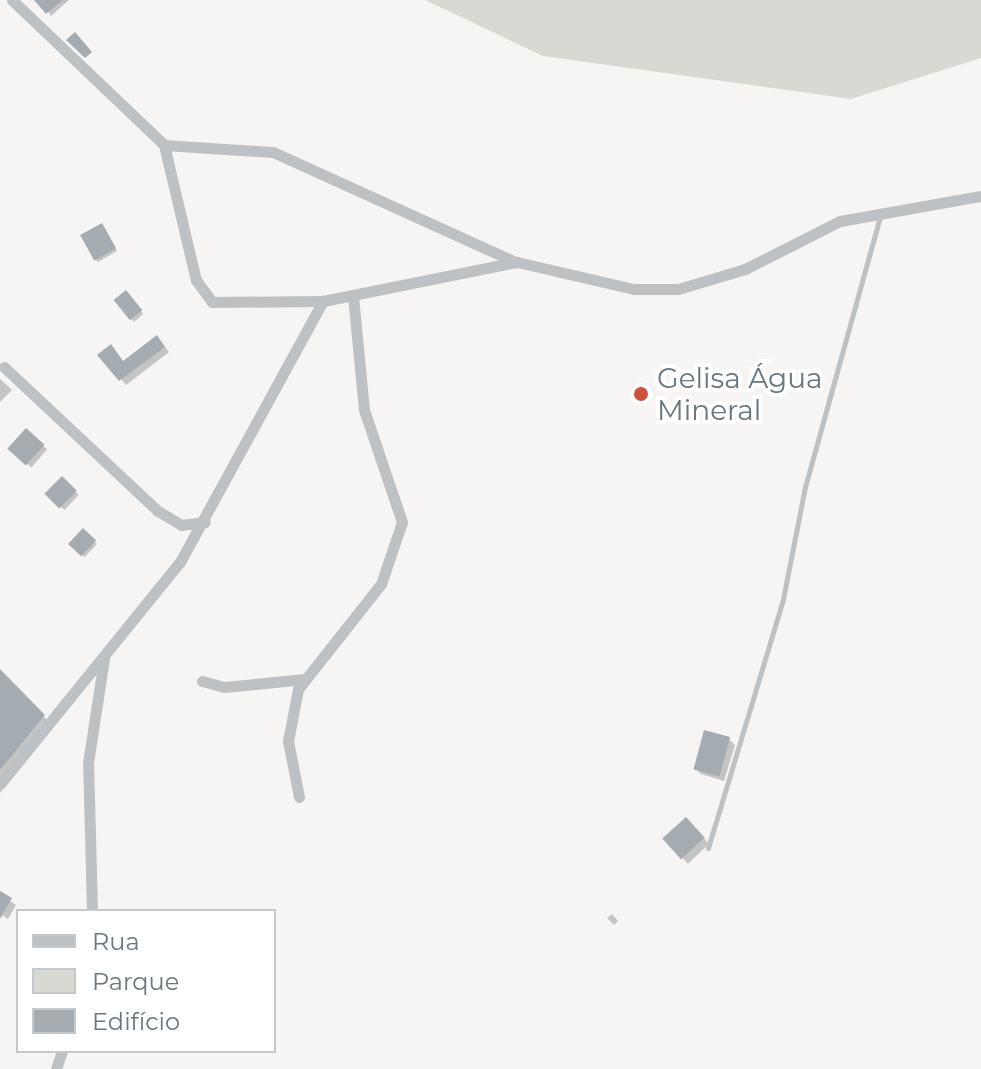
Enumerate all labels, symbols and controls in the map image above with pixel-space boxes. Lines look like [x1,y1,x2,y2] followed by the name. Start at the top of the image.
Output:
[657,361,823,427] place label: Gelisa Água Mineral
[632,385,650,403] marker: Gelisa Água Mineral
[16,909,276,1053] legend
[92,927,140,956] text: Rua
[92,967,179,996] text: Parque
[92,1007,180,1036] text: Edifício

